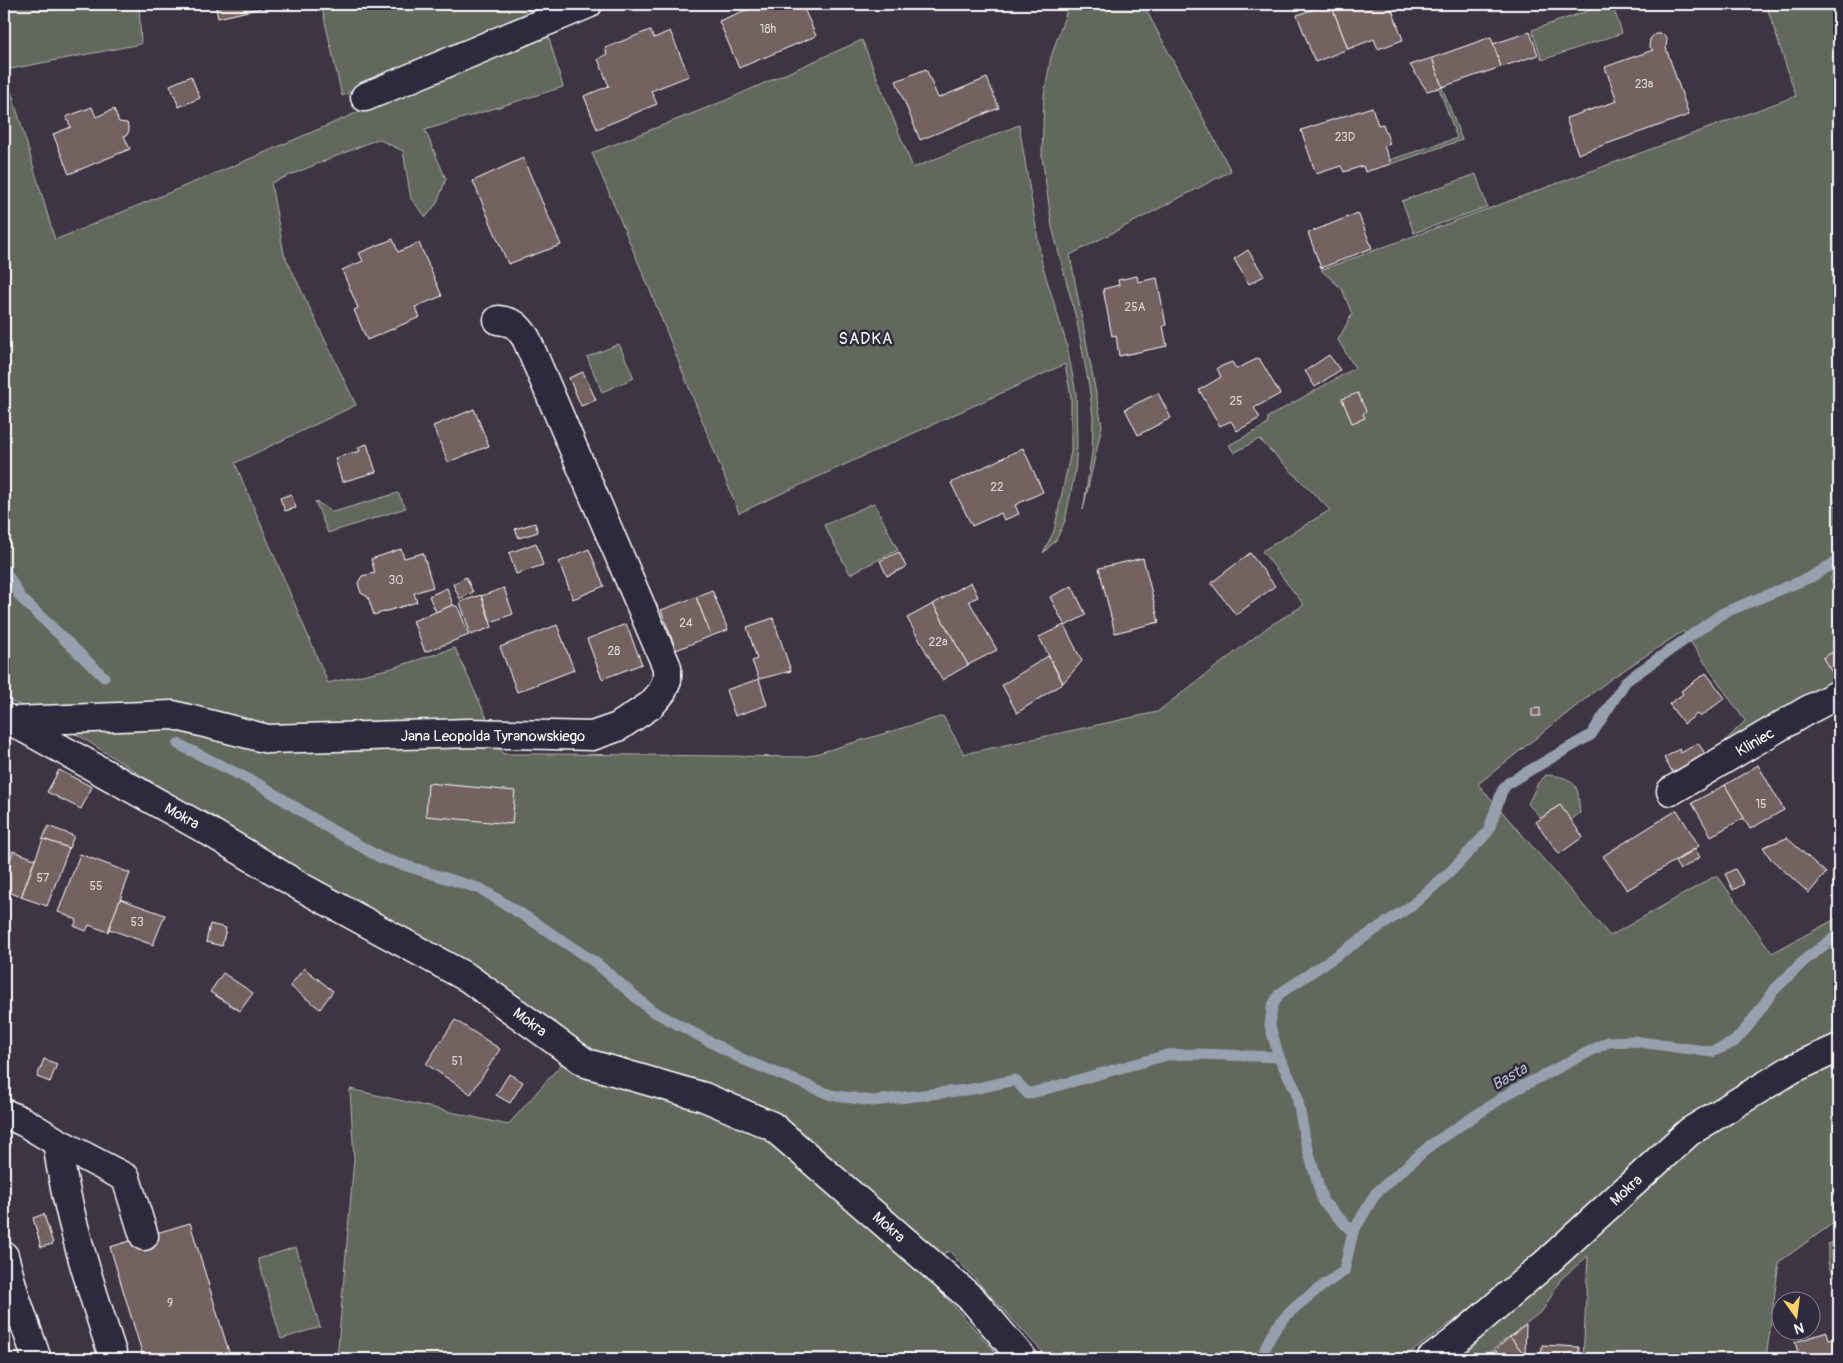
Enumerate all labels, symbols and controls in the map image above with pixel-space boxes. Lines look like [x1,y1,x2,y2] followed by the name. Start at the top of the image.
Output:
[760,22,777,37] house number: 18h
[1635,77,1654,92] house number: 23a
[1335,130,1356,145] house number: 23D
[1124,300,1146,315] house number: 25A
[839,329,893,349] district label: SADKA
[1229,394,1243,409] house number: 25
[990,480,1004,495] house number: 22
[389,573,403,588] house number: 30
[679,616,693,631] house number: 24
[929,635,948,650] house number: 22a
[608,644,620,659] house number: 28
[1733,724,1778,761] street label: Kliniec
[401,727,585,746] street label: Jana Leopolda Tyranowskiego
[1755,797,1767,812] house number: 15
[161,799,203,834] street label: Mokra
[37,871,50,886] house number: 57
[89,879,103,894] house number: 55
[130,915,144,930] house number: 53
[509,1004,550,1041] street label: Mokra
[451,1054,463,1069] house number: 51
[1488,1058,1532,1095] water label: Basta
[1606,1171,1647,1210] street label: Mokra
[868,1208,909,1247] street label: Mokra
[1770,1290,1820,1340] north arrow
[167,1296,173,1311] house number: 9
[1792,1319,1806,1338] text: N

